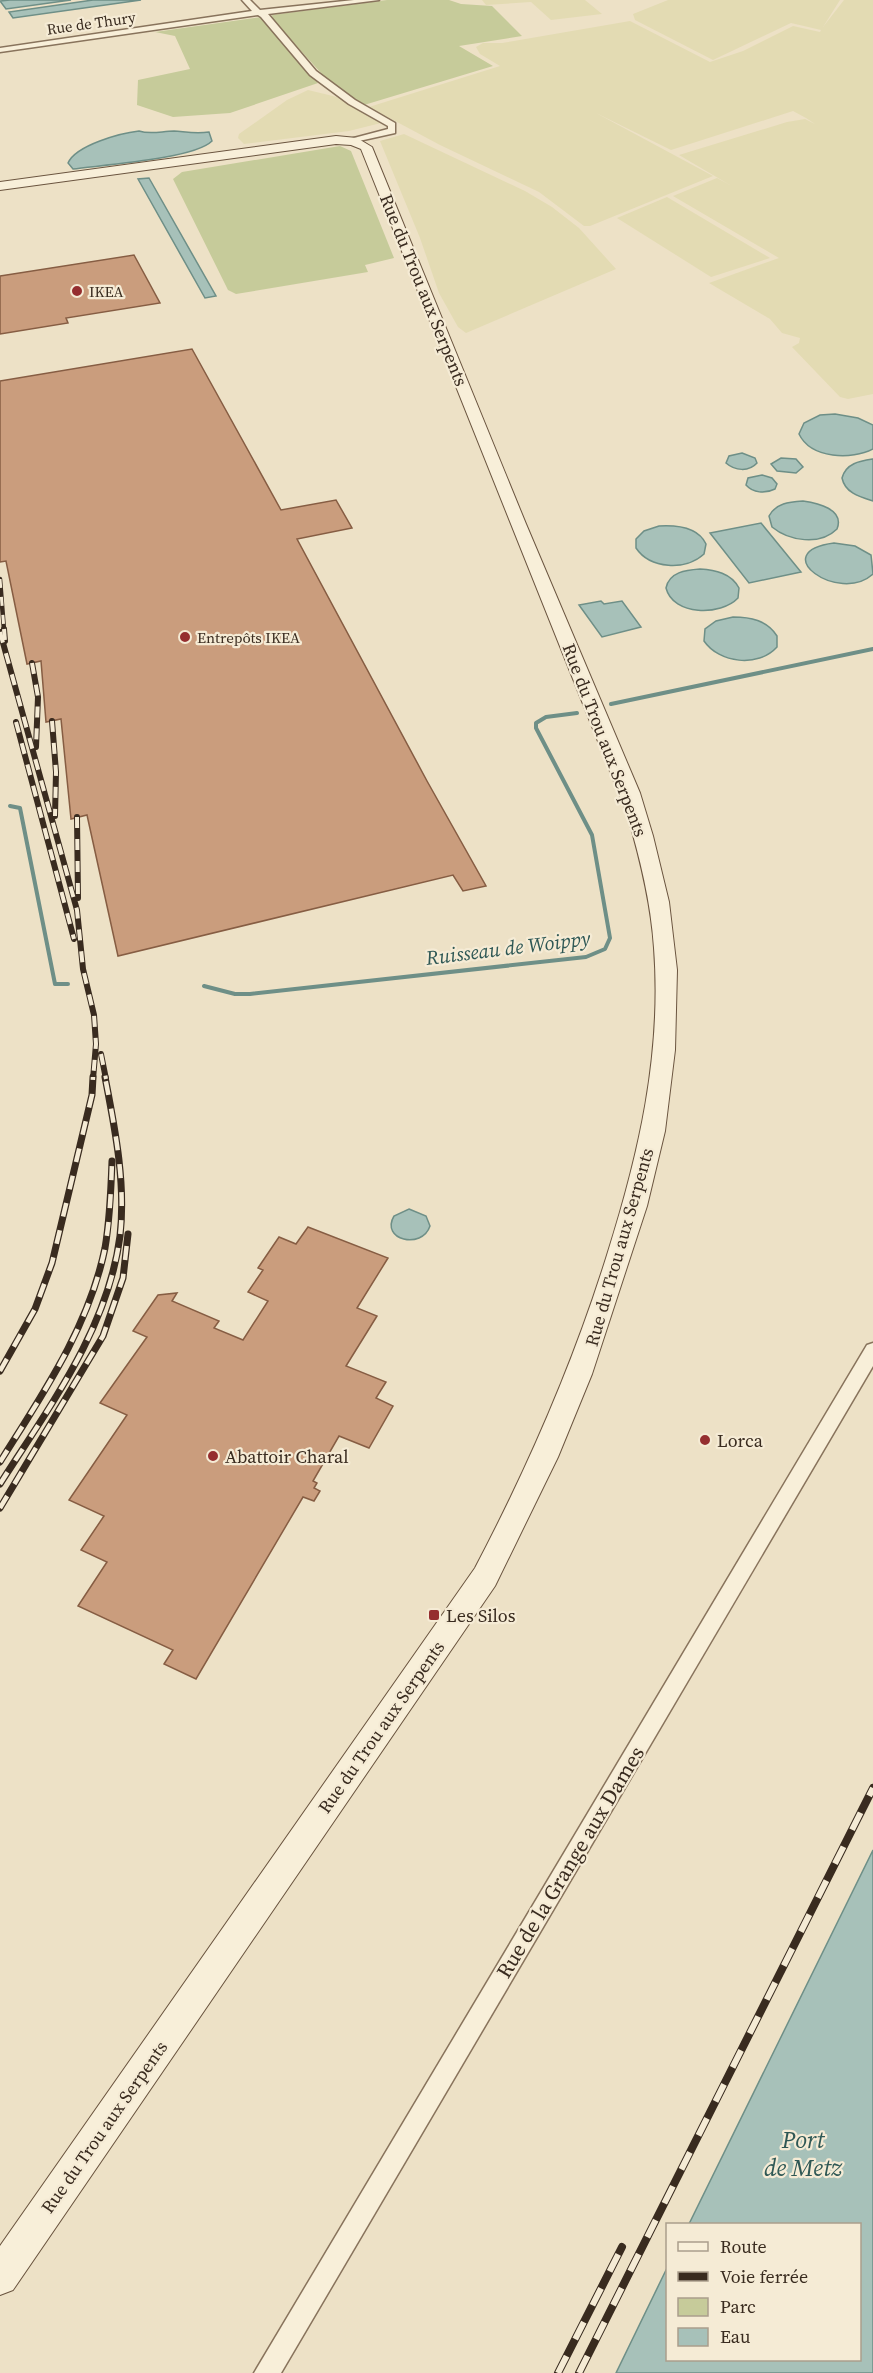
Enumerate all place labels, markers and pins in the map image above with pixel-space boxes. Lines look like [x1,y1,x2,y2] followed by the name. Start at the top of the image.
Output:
[89,281,124,302] place label: IKEA
[70,284,84,298] marker: IKEA
[197,627,300,648] place label: Entrepôts IKEA
[178,630,192,644] marker: Entrepôts IKEA
[717,1428,764,1453] place label: Lorca
[698,1433,712,1447] marker: Lorca
[225,1444,349,1469] place label: Abattoir Charal
[206,1449,220,1463] marker: Abattoir Charal
[446,1603,516,1628] place label: Les Silos
[427,1608,441,1622] marker: Les Silos

